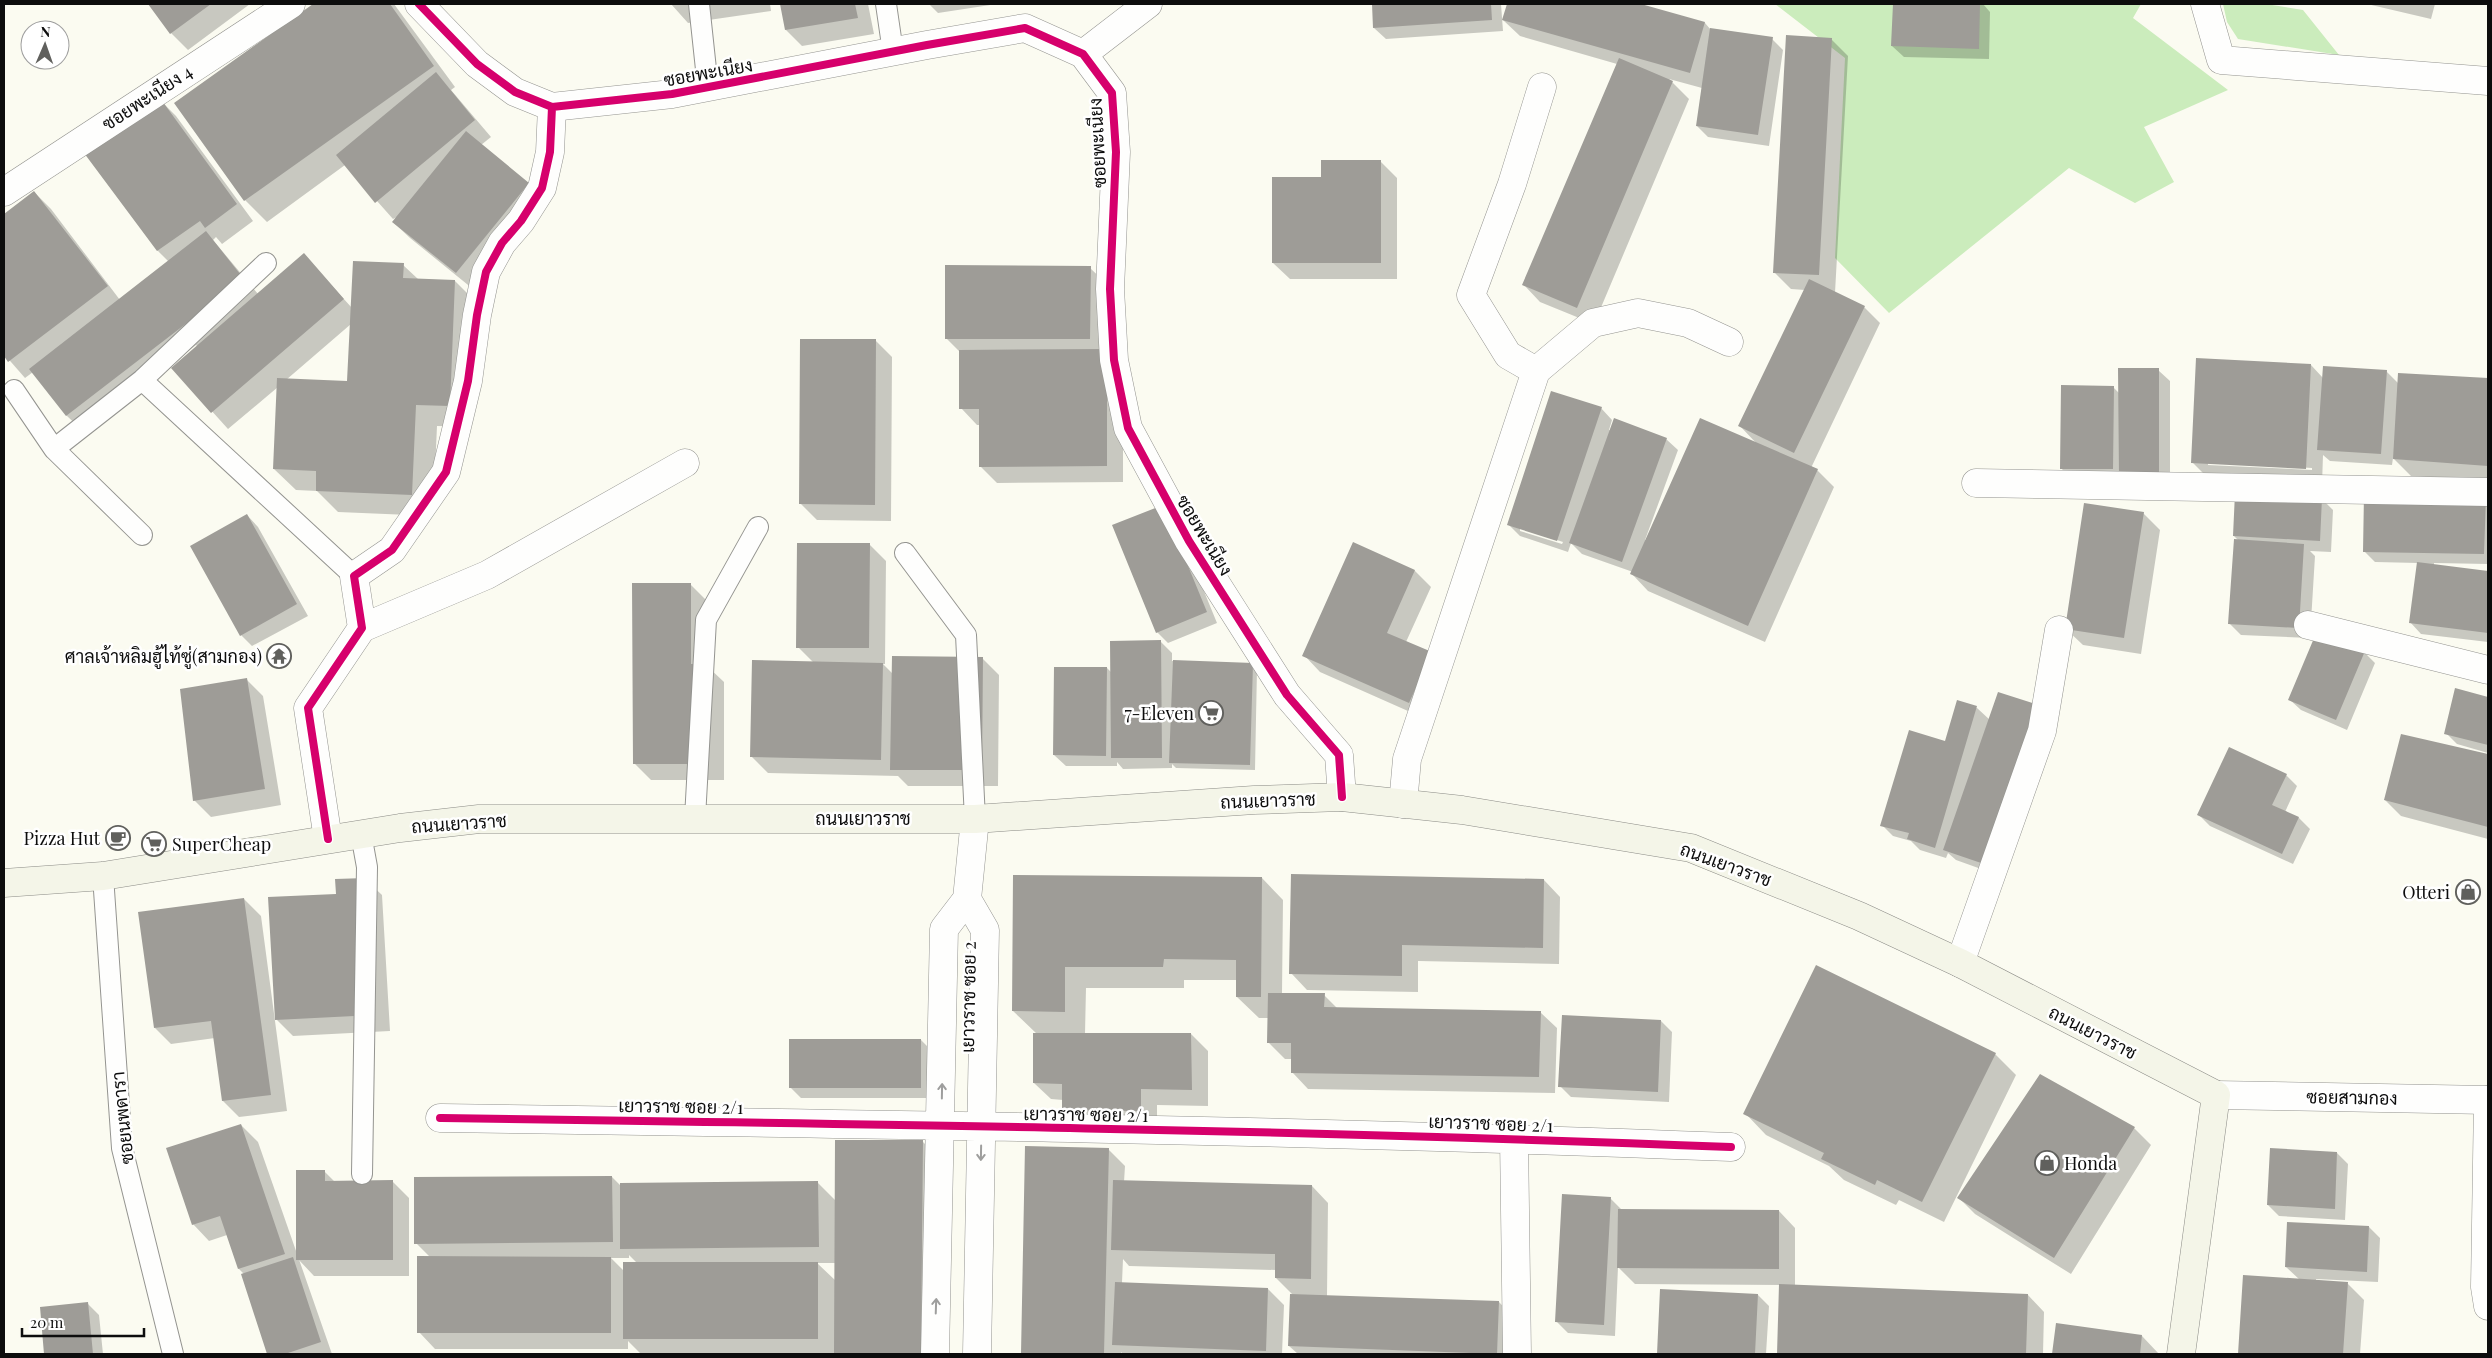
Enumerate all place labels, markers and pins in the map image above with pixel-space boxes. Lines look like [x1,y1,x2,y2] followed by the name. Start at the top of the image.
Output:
[266,643,292,669] temple icon: ศาลเจ้าหลิมฮู้ไท้ซู่(สามกอง)
[65,644,262,670] place label: ศาลเจ้าหลิมฮู้ไท้ซู่(สามกอง)
[1198,700,1224,726] supermarket icon: 7-Eleven
[1124,701,1194,725] place label: 7-Eleven
[105,825,131,851] cafe icon: Pizza Hut
[24,826,101,850] place label: Pizza Hut
[141,831,167,857] supermarket icon: SuperCheap
[172,832,271,856] place label: SuperCheap
[2455,879,2481,905] shop icon: Otteri
[2402,880,2450,904] place label: Otteri
[2034,1150,2060,1176] shop icon: Honda
[2064,1151,2117,1175] place label: Honda

